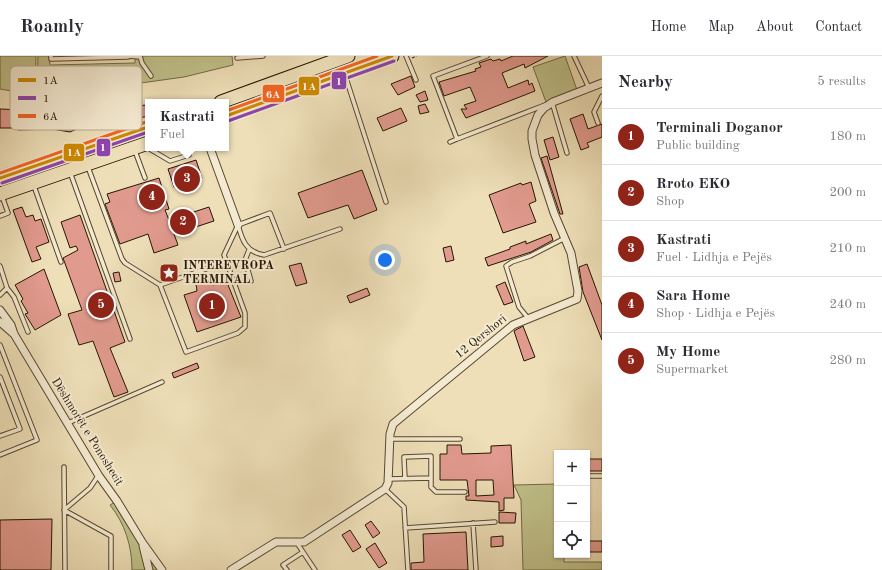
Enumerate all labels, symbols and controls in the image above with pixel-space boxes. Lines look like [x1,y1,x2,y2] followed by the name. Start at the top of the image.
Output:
[20,18,84,37] text: Roamly
[651,20,686,34] text: Home
[708,20,734,34] text: Map
[756,20,793,34] text: About
[815,20,862,34] text: Contact
[10,66,142,130] legend
[331,71,347,90] line badge: 1
[618,74,673,91] text: Nearby
[817,75,866,88] text: 5 results
[43,76,58,87] text: 1A
[298,76,320,96] line badge: 1A
[336,77,342,88] text: 1
[302,82,317,93] text: 1A
[262,84,285,103] line badge: 6A
[266,90,281,101] text: 6A
[43,94,49,105] text: 1
[145,99,229,151] popup
[159,110,215,125] text: Kastrati
[43,112,58,123] text: 6A
[656,121,783,136] text: Terminali Doganor
[159,128,185,141] text: Fuel
[627,130,635,143] text: 1
[829,130,866,143] text: 180 m
[96,138,111,157] line badge: 1
[656,139,740,152] text: Public building
[63,143,85,162] line badge: 1A
[100,143,106,154] text: 1
[67,148,82,159] text: 1A
[174,164,200,194] pin: 3
[656,177,730,192] text: Rroto EKO
[139,182,165,212] pin: 4
[627,186,635,199] text: 2
[829,186,866,199] text: 200 m
[656,195,684,208] text: Shop
[170,207,196,237] pin: 2
[656,233,711,248] text: Kastrati
[627,242,635,255] text: 3
[829,242,866,255] text: 210 m
[375,250,395,270] your location
[656,251,772,264] text: Fuel · Lidhja e Pejës
[183,260,274,286] place label: INTEREVROPA TERMINAL
[158,262,180,284] place icon: INTEREVROPA TERMINAL
[656,289,730,304] text: Sara Home
[88,290,114,320] pin: 5
[199,291,225,321] pin: 1
[627,298,635,311] text: 4
[829,298,866,311] text: 240 m
[656,307,775,320] text: Shop · Lidhja e Pejës
[453,313,509,361] street label: 12 Qershori
[656,345,720,360] text: My Home
[627,354,635,367] text: 5
[829,354,866,367] text: 280 m
[656,363,728,376] text: Supermarket
[49,376,125,488] street label: Dëshmorët e Ponoshecit
[554,450,590,558] map controls
[554,450,590,486] button: +
[554,486,590,522] button: −
[554,522,590,558] button: locate

